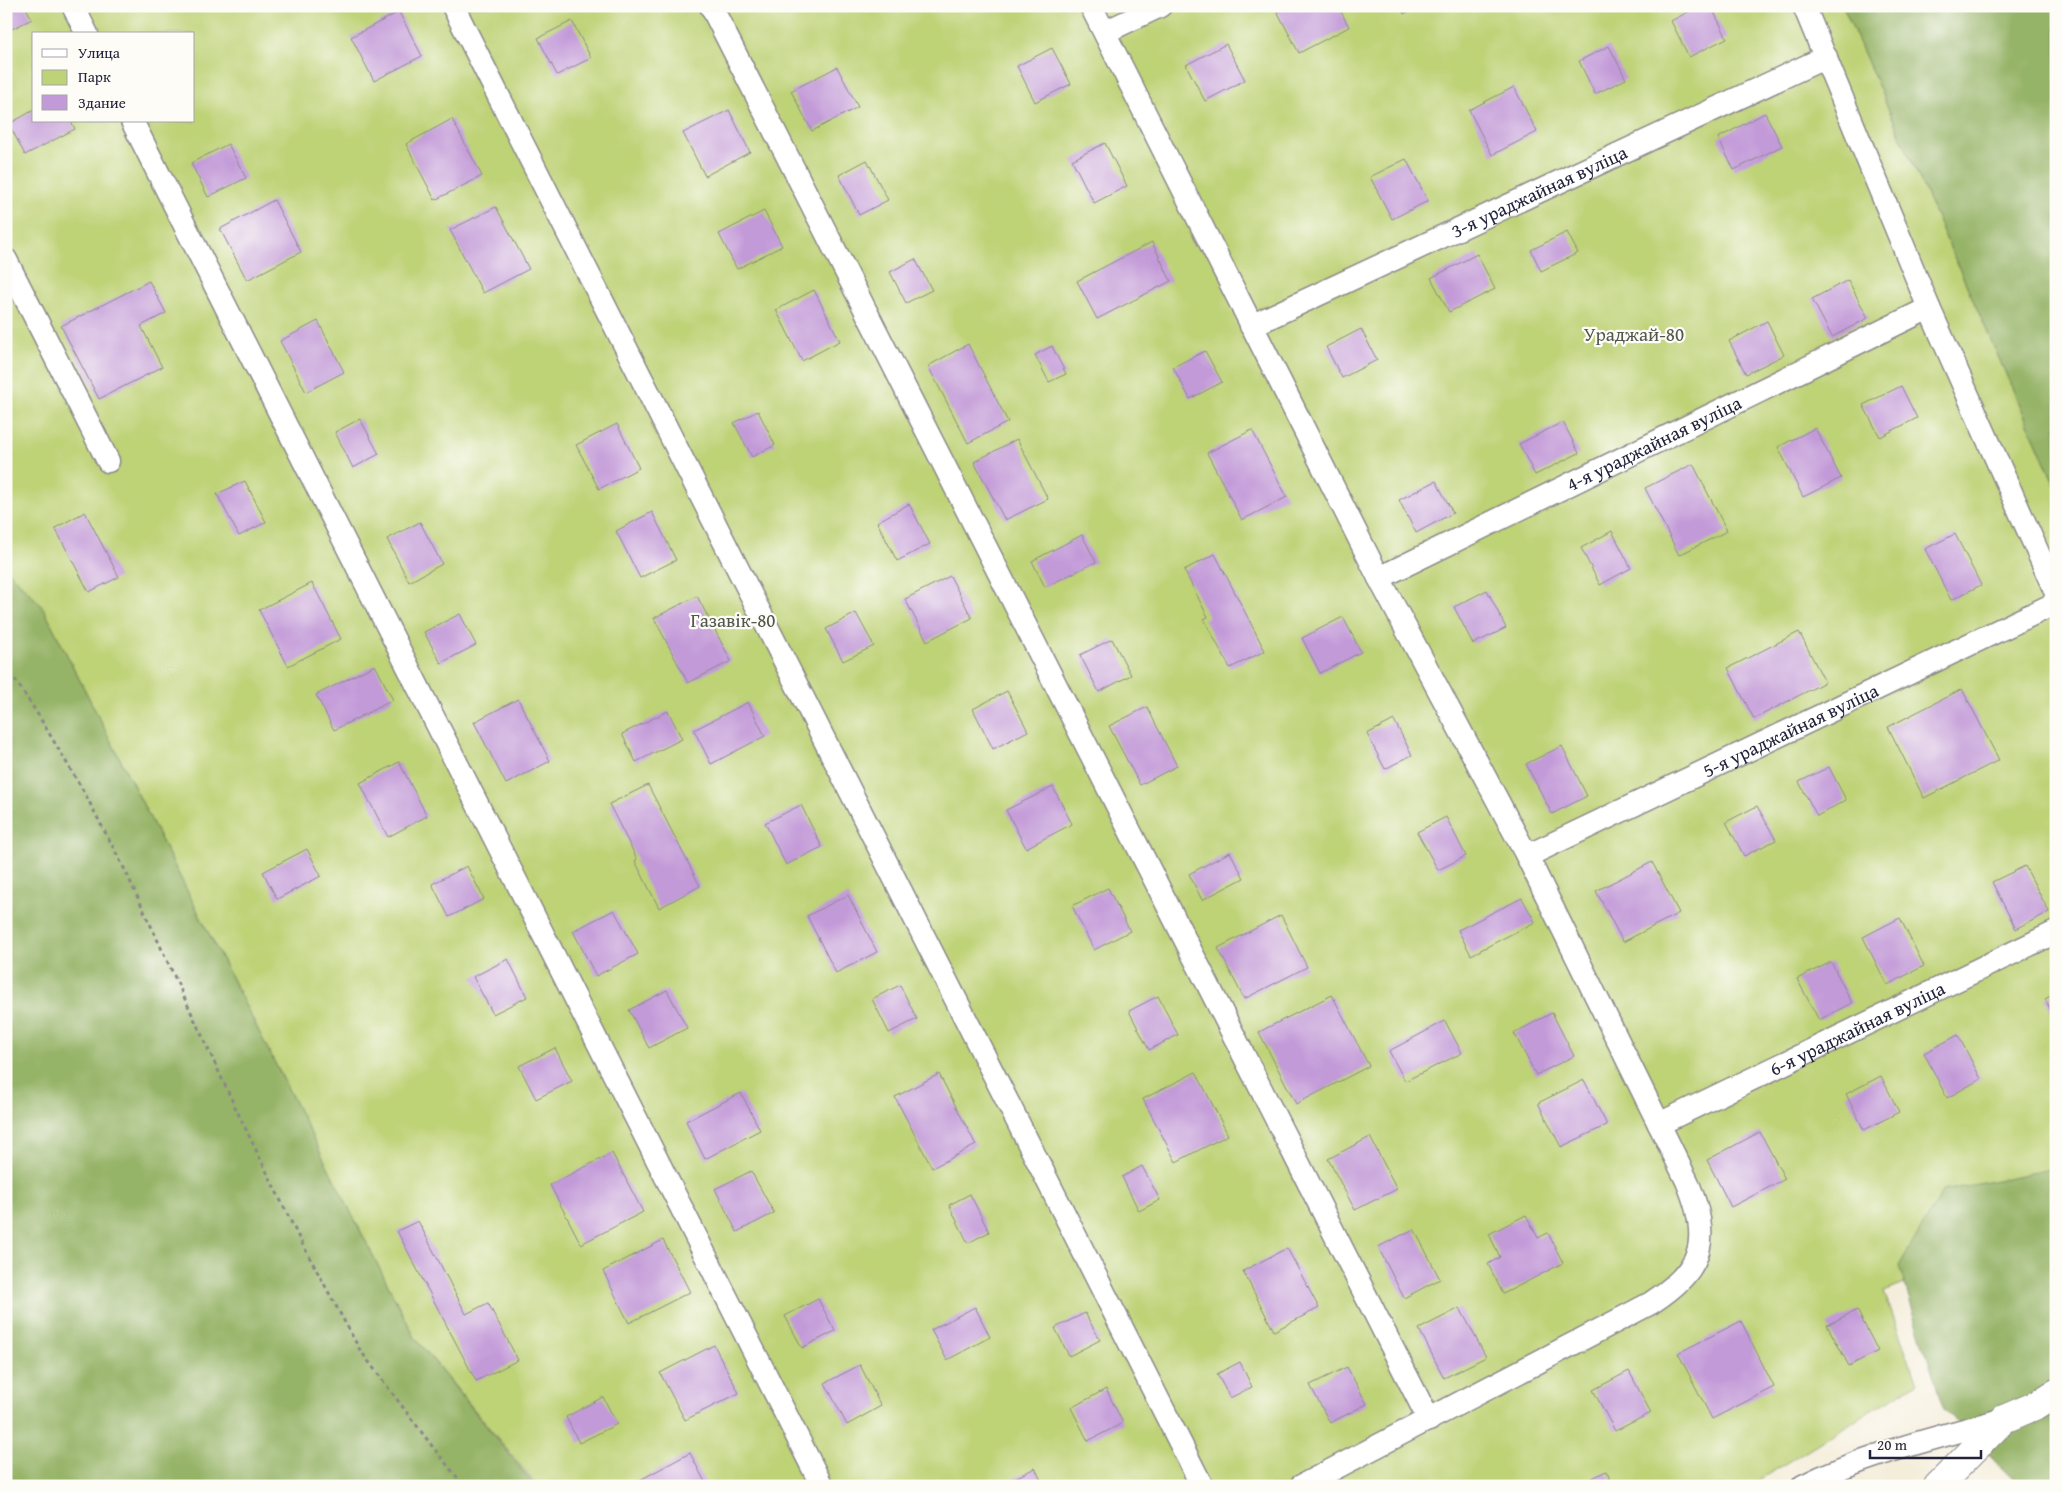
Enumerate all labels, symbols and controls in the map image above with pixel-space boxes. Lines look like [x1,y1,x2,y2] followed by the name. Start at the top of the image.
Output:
[32,32,195,122] legend
[78,42,121,63] text: Улица
[78,66,111,87] text: Парк
[78,92,126,113] text: Здание
[1446,138,1632,245] street label: 3-я ураджайная вуліца
[1584,320,1684,348] park label: Ураджай-80
[1562,388,1746,498] street label: 4-я ураджайная вуліца
[691,606,775,634] park label: Газавік-80
[1698,676,1883,784] street label: 5-я ураджайная вуліца
[1765,974,1949,1083] street label: 6-я ураджайная вуліца
[1870,1427,1981,1459] scale bar
[1877,1434,1908,1455] text: 20 m

